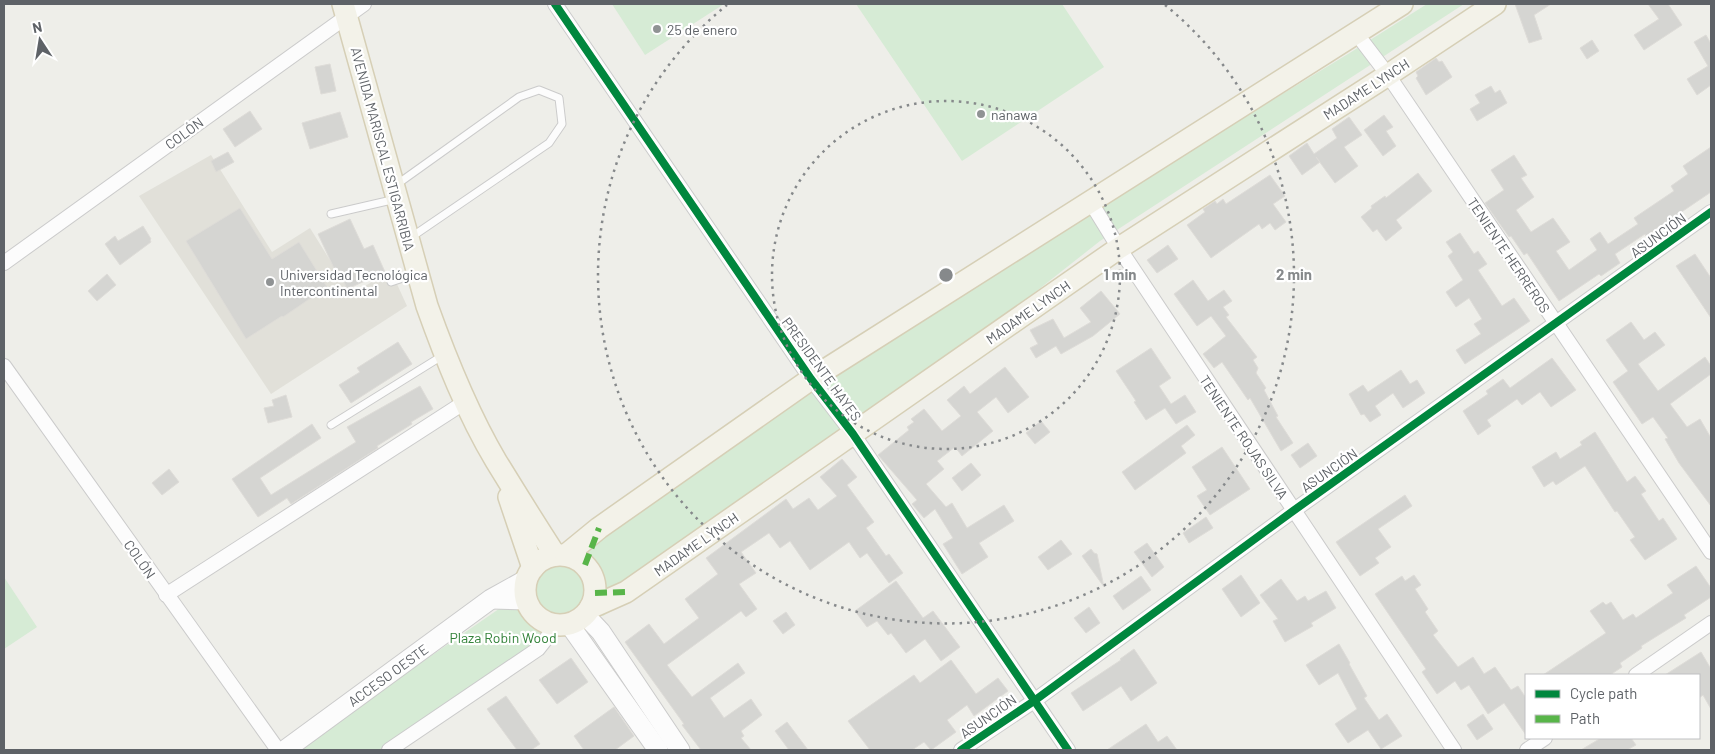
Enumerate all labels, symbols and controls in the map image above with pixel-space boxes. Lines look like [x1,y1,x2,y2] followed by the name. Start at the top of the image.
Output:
[15,15,65,65] north arrow
[31,18,44,36] text: N
[667,21,737,38] place label: 25 de enero
[651,23,663,35] marker: 25 de enero
[348,45,419,253] street label: AVENIDA MARISCAL ESTIGARRIBIA
[1320,55,1412,123] street label: MADAME LYNCH
[991,106,1037,123] place label: nanawa
[975,108,987,120] marker: nanawa
[161,113,207,153] street label: COLÓN
[1464,194,1554,316] street label: TENIENTE HERREROS
[1627,209,1689,261] street label: ASUNCIÓN
[1104,265,1136,283] text: 1 min
[1276,265,1312,283] text: 2 min
[280,266,428,299] place label: Universidad Tecnológica Intercontinental
[937,266,955,284] centre of rings
[264,276,276,288] marker: Universidad Tecnológica Intercontinental
[983,277,1073,347] street label: MADAME LYNCH
[779,314,865,424] street label: PRESIDENTE HAYES
[1196,372,1292,503] street label: TENIENTE ROJAS SILVA
[1297,444,1361,496] street label: ASUNCIÓN
[651,509,741,579] street label: MADAME LYNCH
[121,536,159,582] street label: COLÓN
[449,629,557,646] park label: Plaza Robin Wood
[345,640,431,710] street label: ACCESO OESTE
[1525,674,1700,739] legend
[1570,684,1637,702] text: Cycle path
[956,690,1020,742] street label: ASUNCIÓN
[1570,709,1600,727] text: Path

